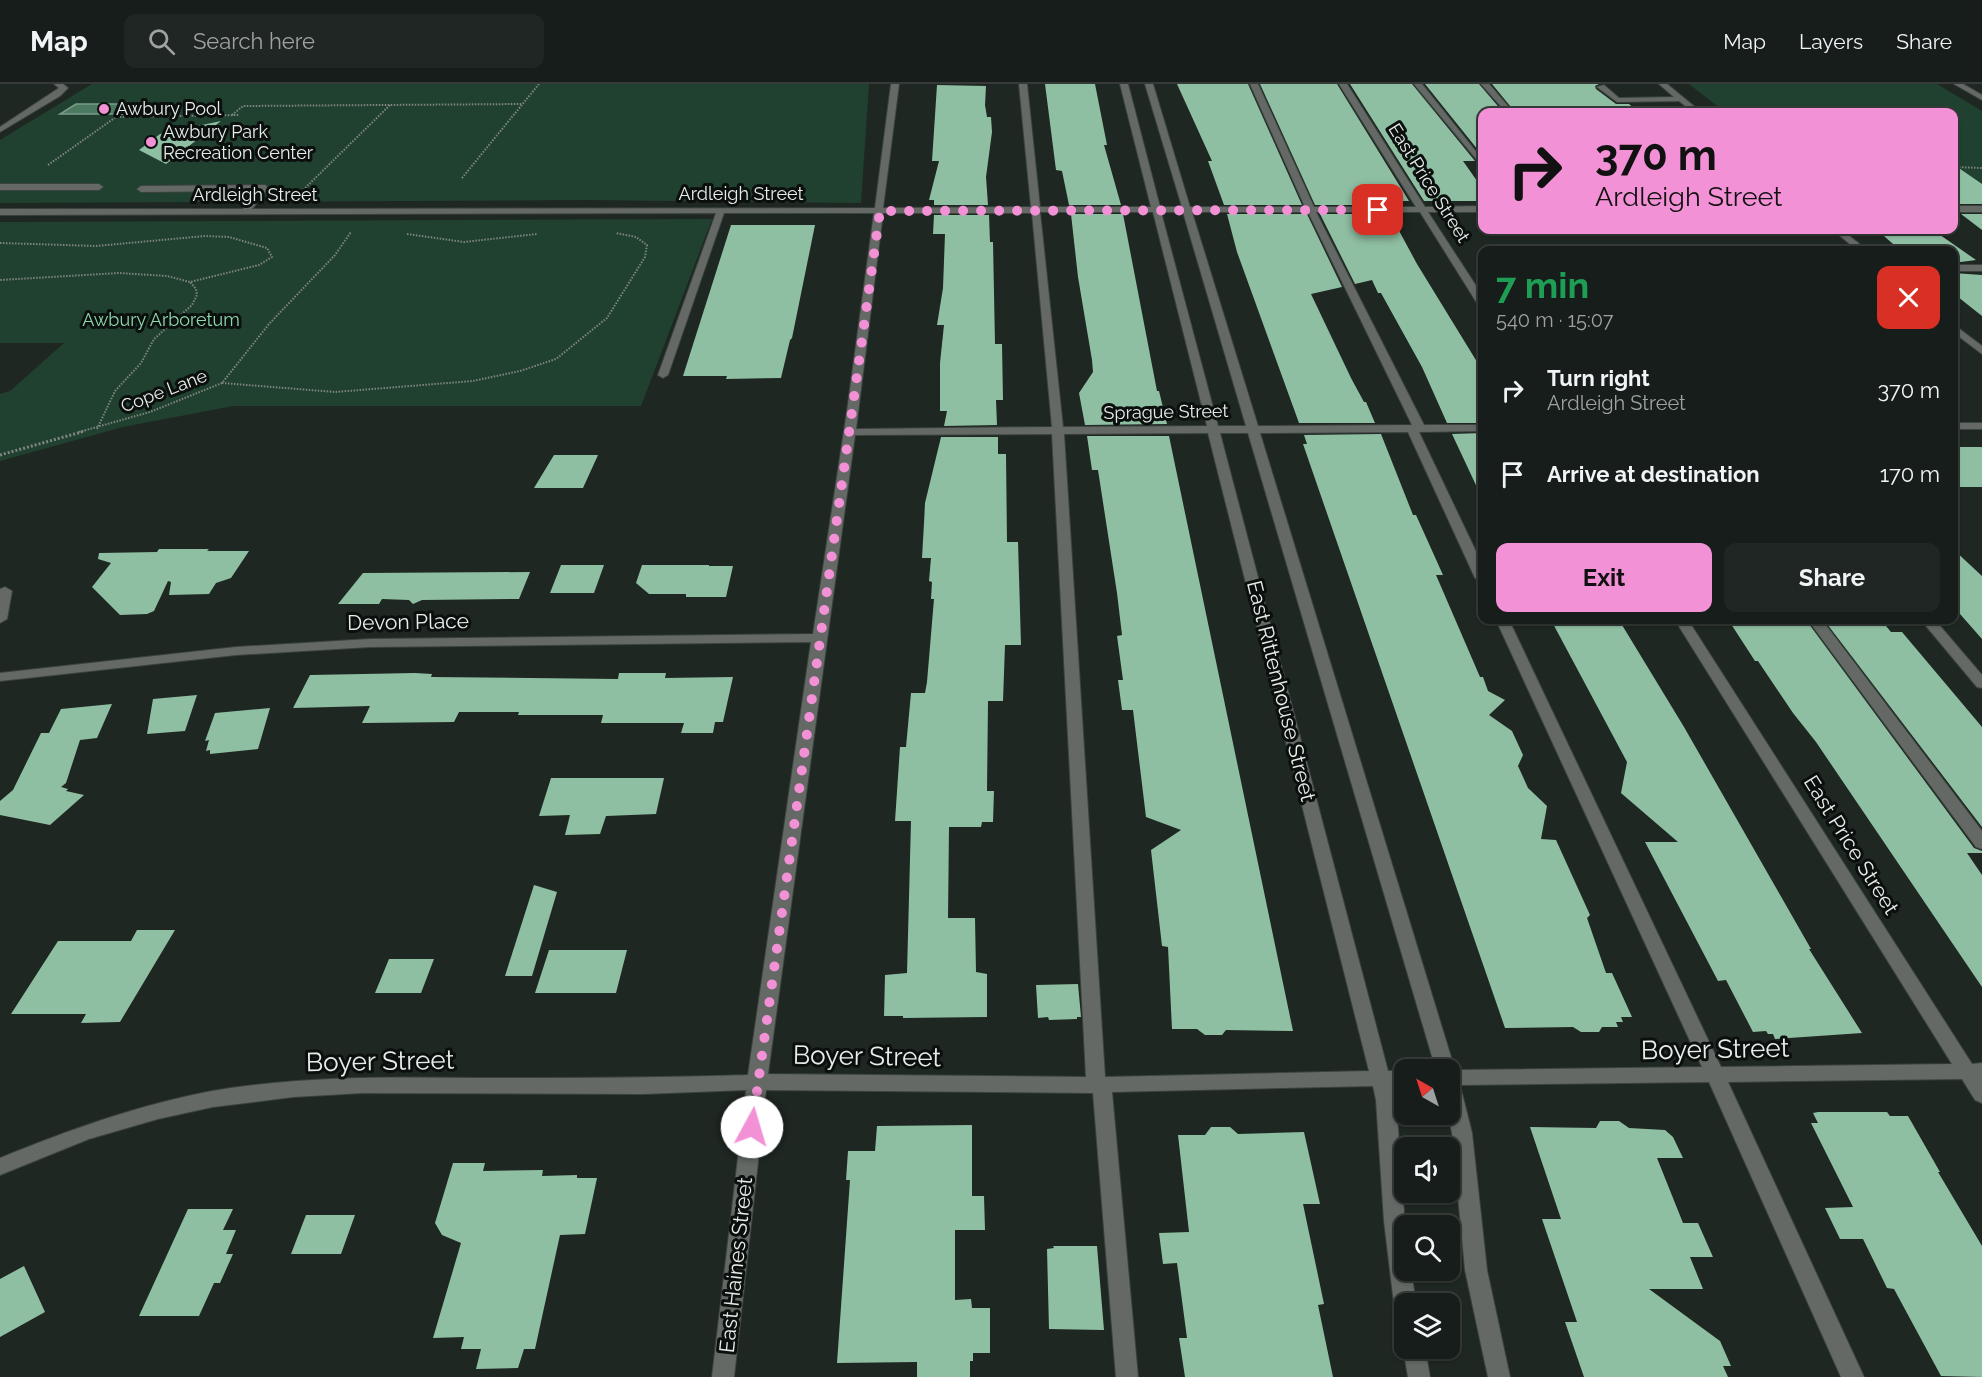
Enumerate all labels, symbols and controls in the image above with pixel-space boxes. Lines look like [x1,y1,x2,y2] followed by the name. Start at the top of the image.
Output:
[124,14,544,68] search box
[30,25,88,58] text: Map
[145,25,178,58] icon: search
[193,28,315,54] text: Search here
[1723,29,1766,54] text: Map
[1799,29,1863,54] text: Layers
[1896,29,1952,54] text: Share
[116,98,222,119] place label: Awbury Pool
[97,102,111,116] marker: Awbury Pool
[1384,119,1474,246] street label: East Price Street
[163,121,314,163] place label: Awbury Park Recreation Center
[1595,131,1717,180] text: 370 m
[1496,132,1574,210] icon: right
[144,135,158,149] marker: Awbury Park Recreation Center
[1595,181,1782,212] text: Ardleigh Street
[679,183,803,204] street label: Ardleigh Street
[193,184,317,205] street label: Ardleigh Street
[1352,184,1403,235] pin
[1361,193,1394,226] icon: arrive
[1496,264,1589,306] text: 7 min
[1877,266,1940,329] button: close
[1496,308,1614,332] text: 540 m · 15:07
[82,309,240,330] park label: Awbury Arboretum
[118,364,210,417] street label: Cope Lane
[1547,365,1650,391] text: Turn right
[1496,374,1529,407] icon: right
[1877,377,1940,403] text: 370 m
[1547,391,1686,415] text: Ardleigh Street
[1103,400,1229,423] street label: Sprague Street
[1496,458,1529,491] icon: arrive
[1547,461,1760,487] text: Arrive at destination
[1880,461,1940,487] text: 170 m
[1496,543,1712,612] button: Exit
[1724,543,1940,612] button: Share
[1242,578,1321,804] street label: East Rittenhouse Street
[347,608,469,635] street label: Devon Place
[1799,771,1904,919] street label: East Price Street
[1641,1033,1790,1065] street label: Boyer Street
[793,1040,942,1072] street label: Boyer Street
[306,1045,455,1077] street label: Boyer Street
[1394,1059,1460,1125] north arrow
[1394,1059,1460,1359] map controls
[720,1095,784,1159] position arrow
[1394,1137,1460,1203] button: sound
[714,1176,757,1354] street label: East Haines Street
[1394,1215,1460,1281] button: search
[1394,1293,1460,1359] button: layers

